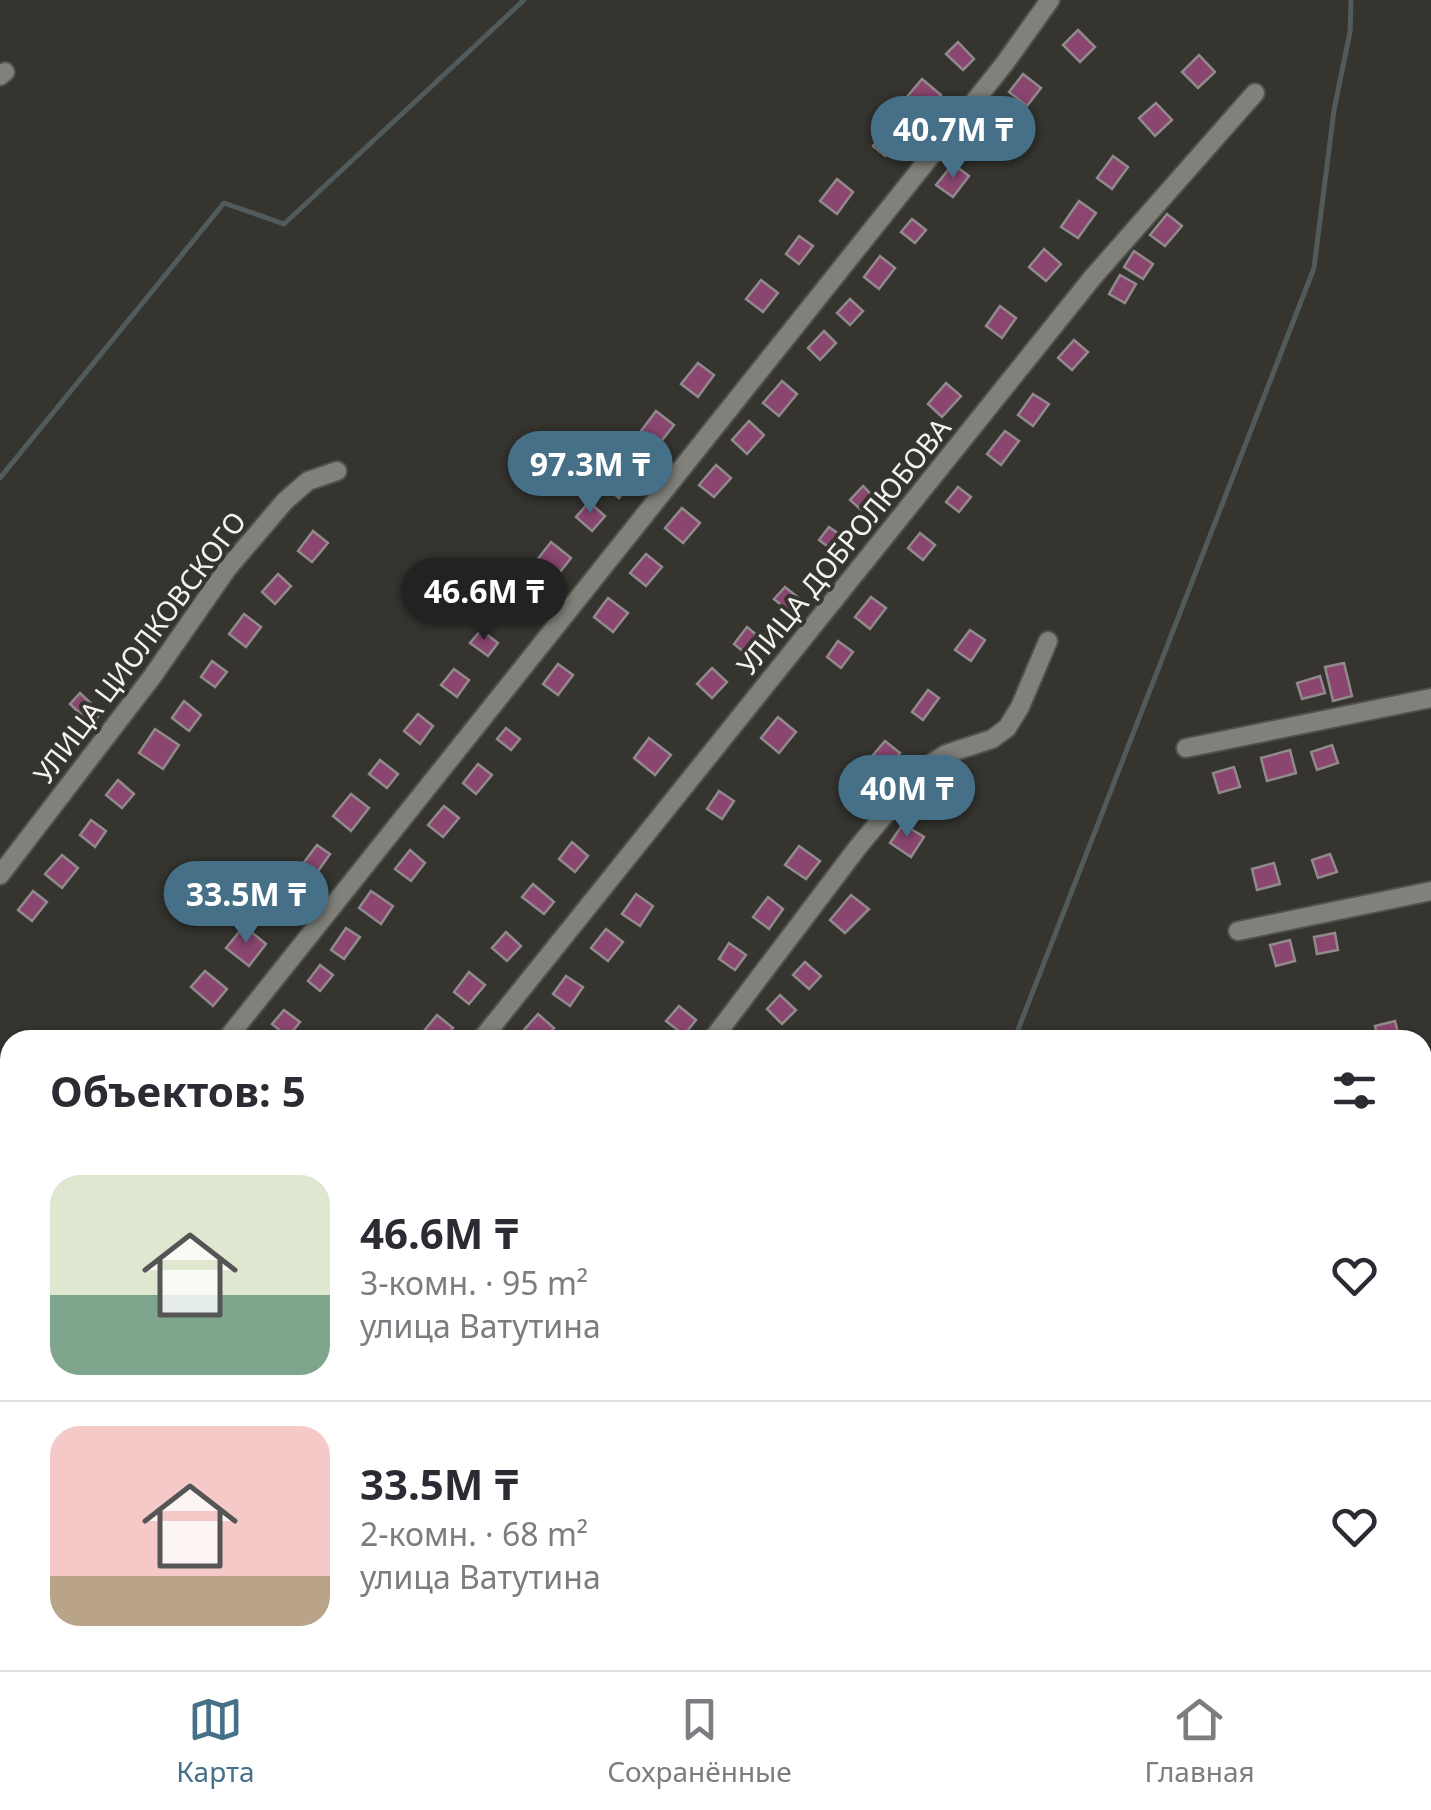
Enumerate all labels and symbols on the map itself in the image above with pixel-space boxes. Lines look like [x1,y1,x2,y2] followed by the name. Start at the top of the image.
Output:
[861,96,1045,181] pin: 40.7M ₸
[727,409,959,682] street label: УЛИЦА ДОБРОЛЮБОВА
[498,431,682,516] pin: 97.3M ₸
[24,503,254,791] street label: УЛИЦА ЦИОЛКОВСКОГО
[392,558,576,643] pin: 46.6M ₸
[837,755,977,840] pin: 40M ₸
[154,861,338,946] pin: 33.5M ₸

